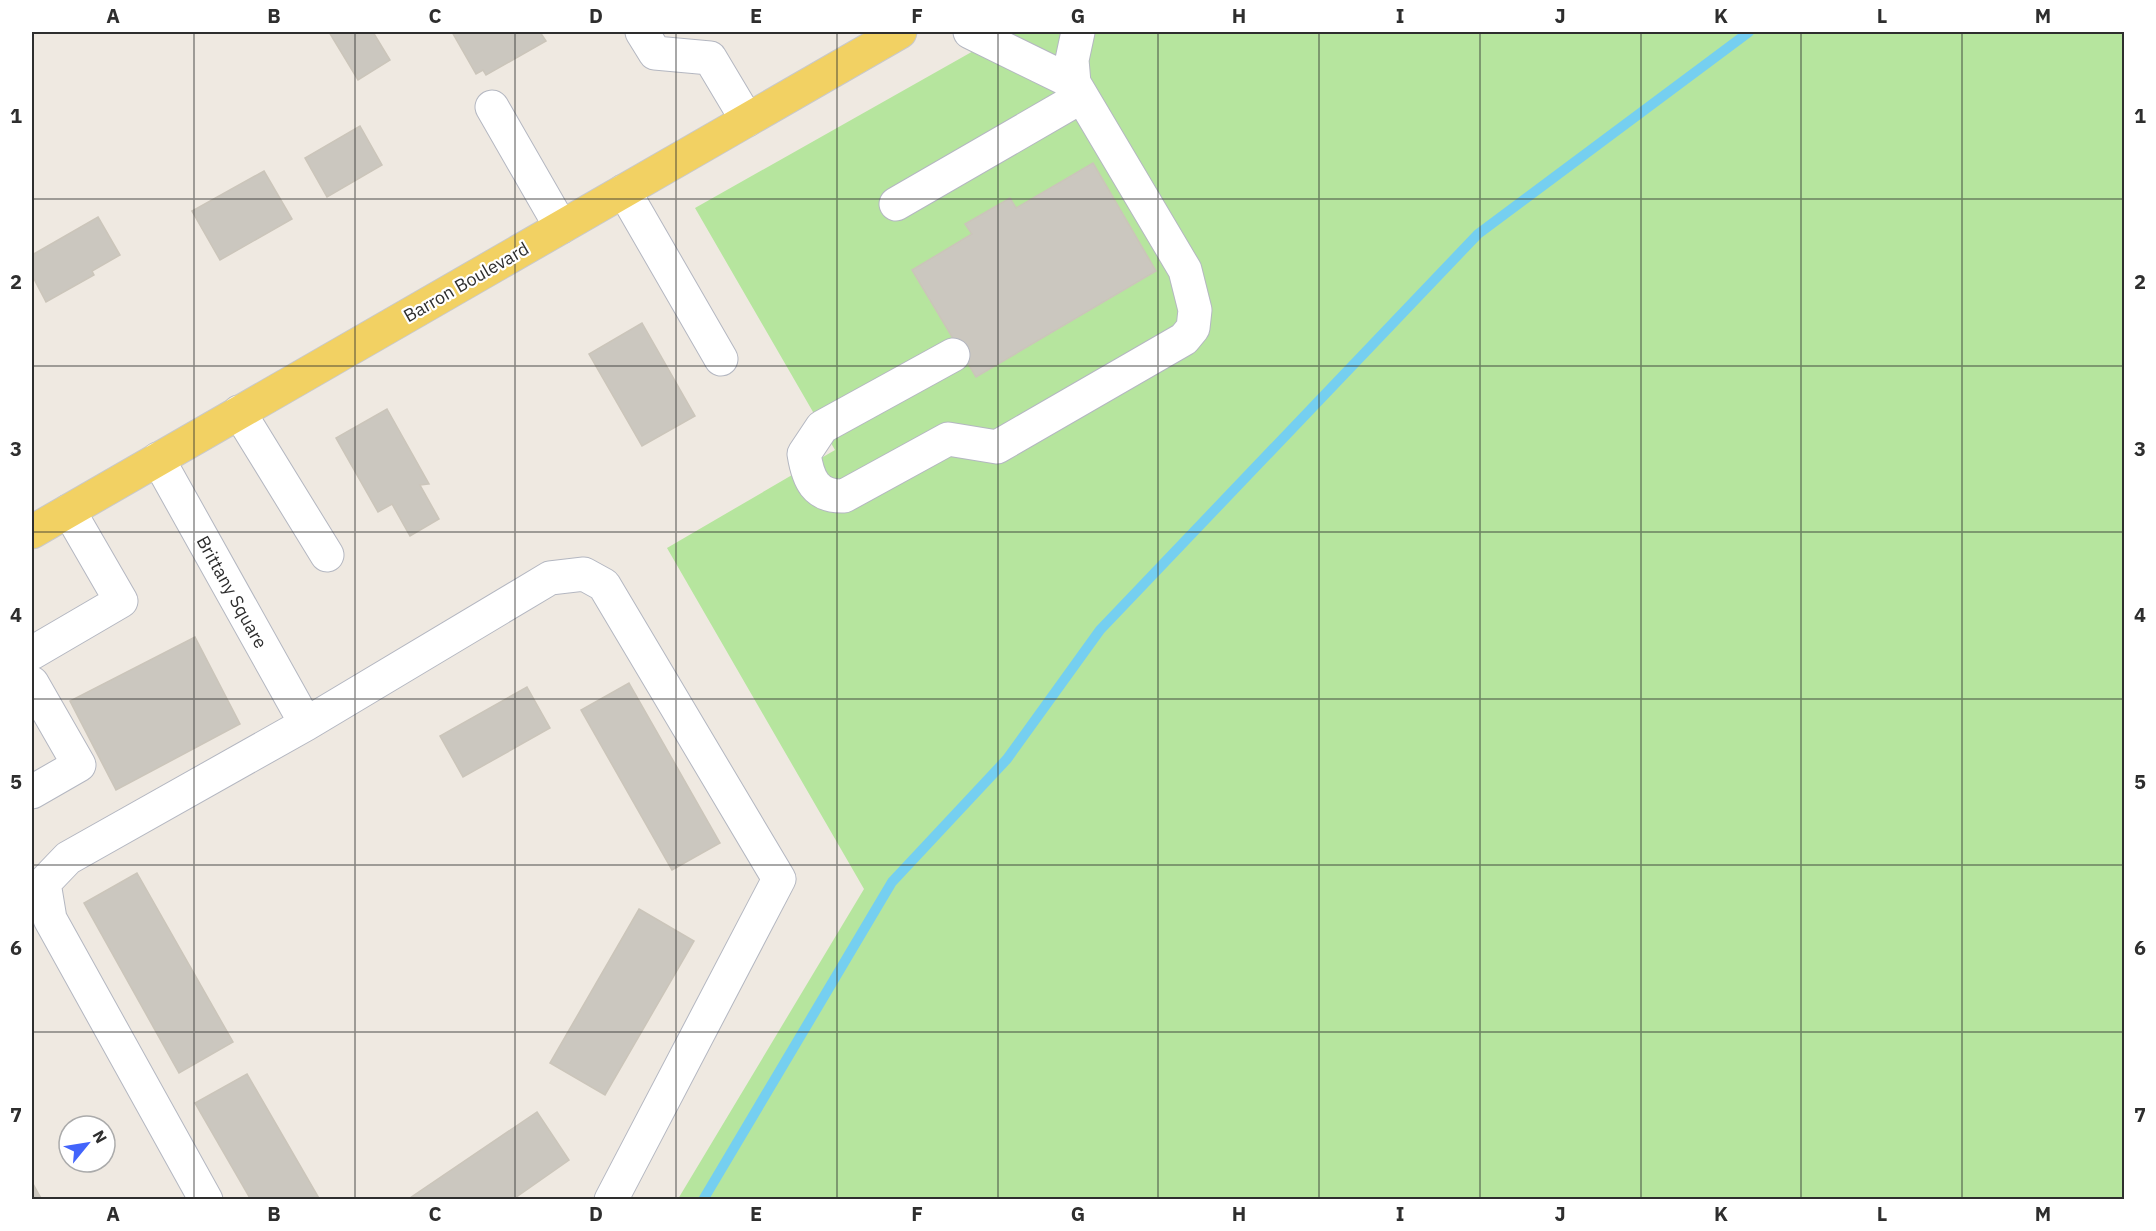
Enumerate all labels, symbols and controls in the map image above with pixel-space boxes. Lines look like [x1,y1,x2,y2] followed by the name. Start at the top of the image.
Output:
[106,2,120,29] text: A
[267,2,281,29] text: B
[428,2,442,29] text: C
[589,2,603,29] text: D
[750,2,762,29] text: E
[911,2,923,29] text: F
[1071,2,1085,29] text: G
[1232,2,1246,29] text: H
[1396,2,1404,29] text: I
[1554,2,1566,29] text: J
[1714,2,1728,29] text: K
[1877,2,1887,29] text: L
[2035,2,2051,29] text: M
[10,102,22,129] text: 1
[2134,102,2146,129] text: 1
[399,237,533,327] street label: Barron Boulevard
[10,268,22,295] text: 2
[2134,268,2146,295] text: 2
[10,435,22,462] text: 3
[2134,435,2146,462] text: 3
[192,532,273,653] street label: Brittany Square
[10,601,22,628] text: 4
[2134,601,2146,628] text: 4
[10,768,22,795] text: 5
[2134,768,2146,795] text: 5
[10,934,22,961] text: 6
[2134,934,2146,961] text: 6
[10,1101,22,1128] text: 7
[2134,1101,2146,1128] text: 7
[57,1114,117,1174] north arrow
[88,1126,112,1147] text: N
[106,1200,120,1227] text: A
[267,1200,281,1227] text: B
[428,1200,442,1227] text: C
[589,1200,603,1227] text: D
[750,1200,762,1227] text: E
[911,1200,923,1227] text: F
[1071,1200,1085,1227] text: G
[1232,1200,1246,1227] text: H
[1396,1200,1404,1227] text: I
[1554,1200,1566,1227] text: J
[1714,1200,1728,1227] text: K
[1877,1200,1887,1227] text: L
[2035,1200,2051,1227] text: M

